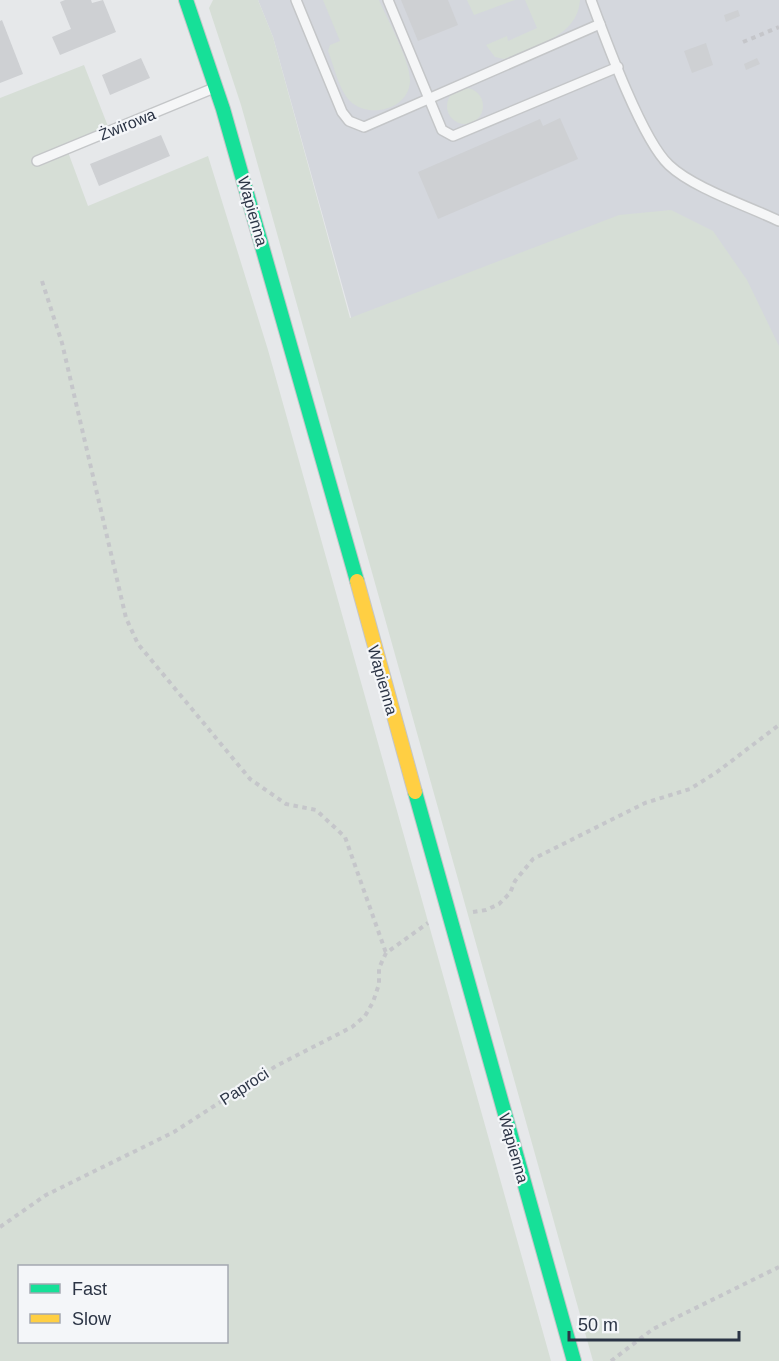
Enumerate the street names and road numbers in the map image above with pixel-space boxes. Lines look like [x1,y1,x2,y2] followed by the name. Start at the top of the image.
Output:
[96,104,158,144] street label: Żwirowa
[235,174,271,248] street label: Wapienna
[365,643,401,717] street label: Wapienna
[217,1065,272,1108] street label: Paproci
[496,1111,532,1185] street label: Wapienna

